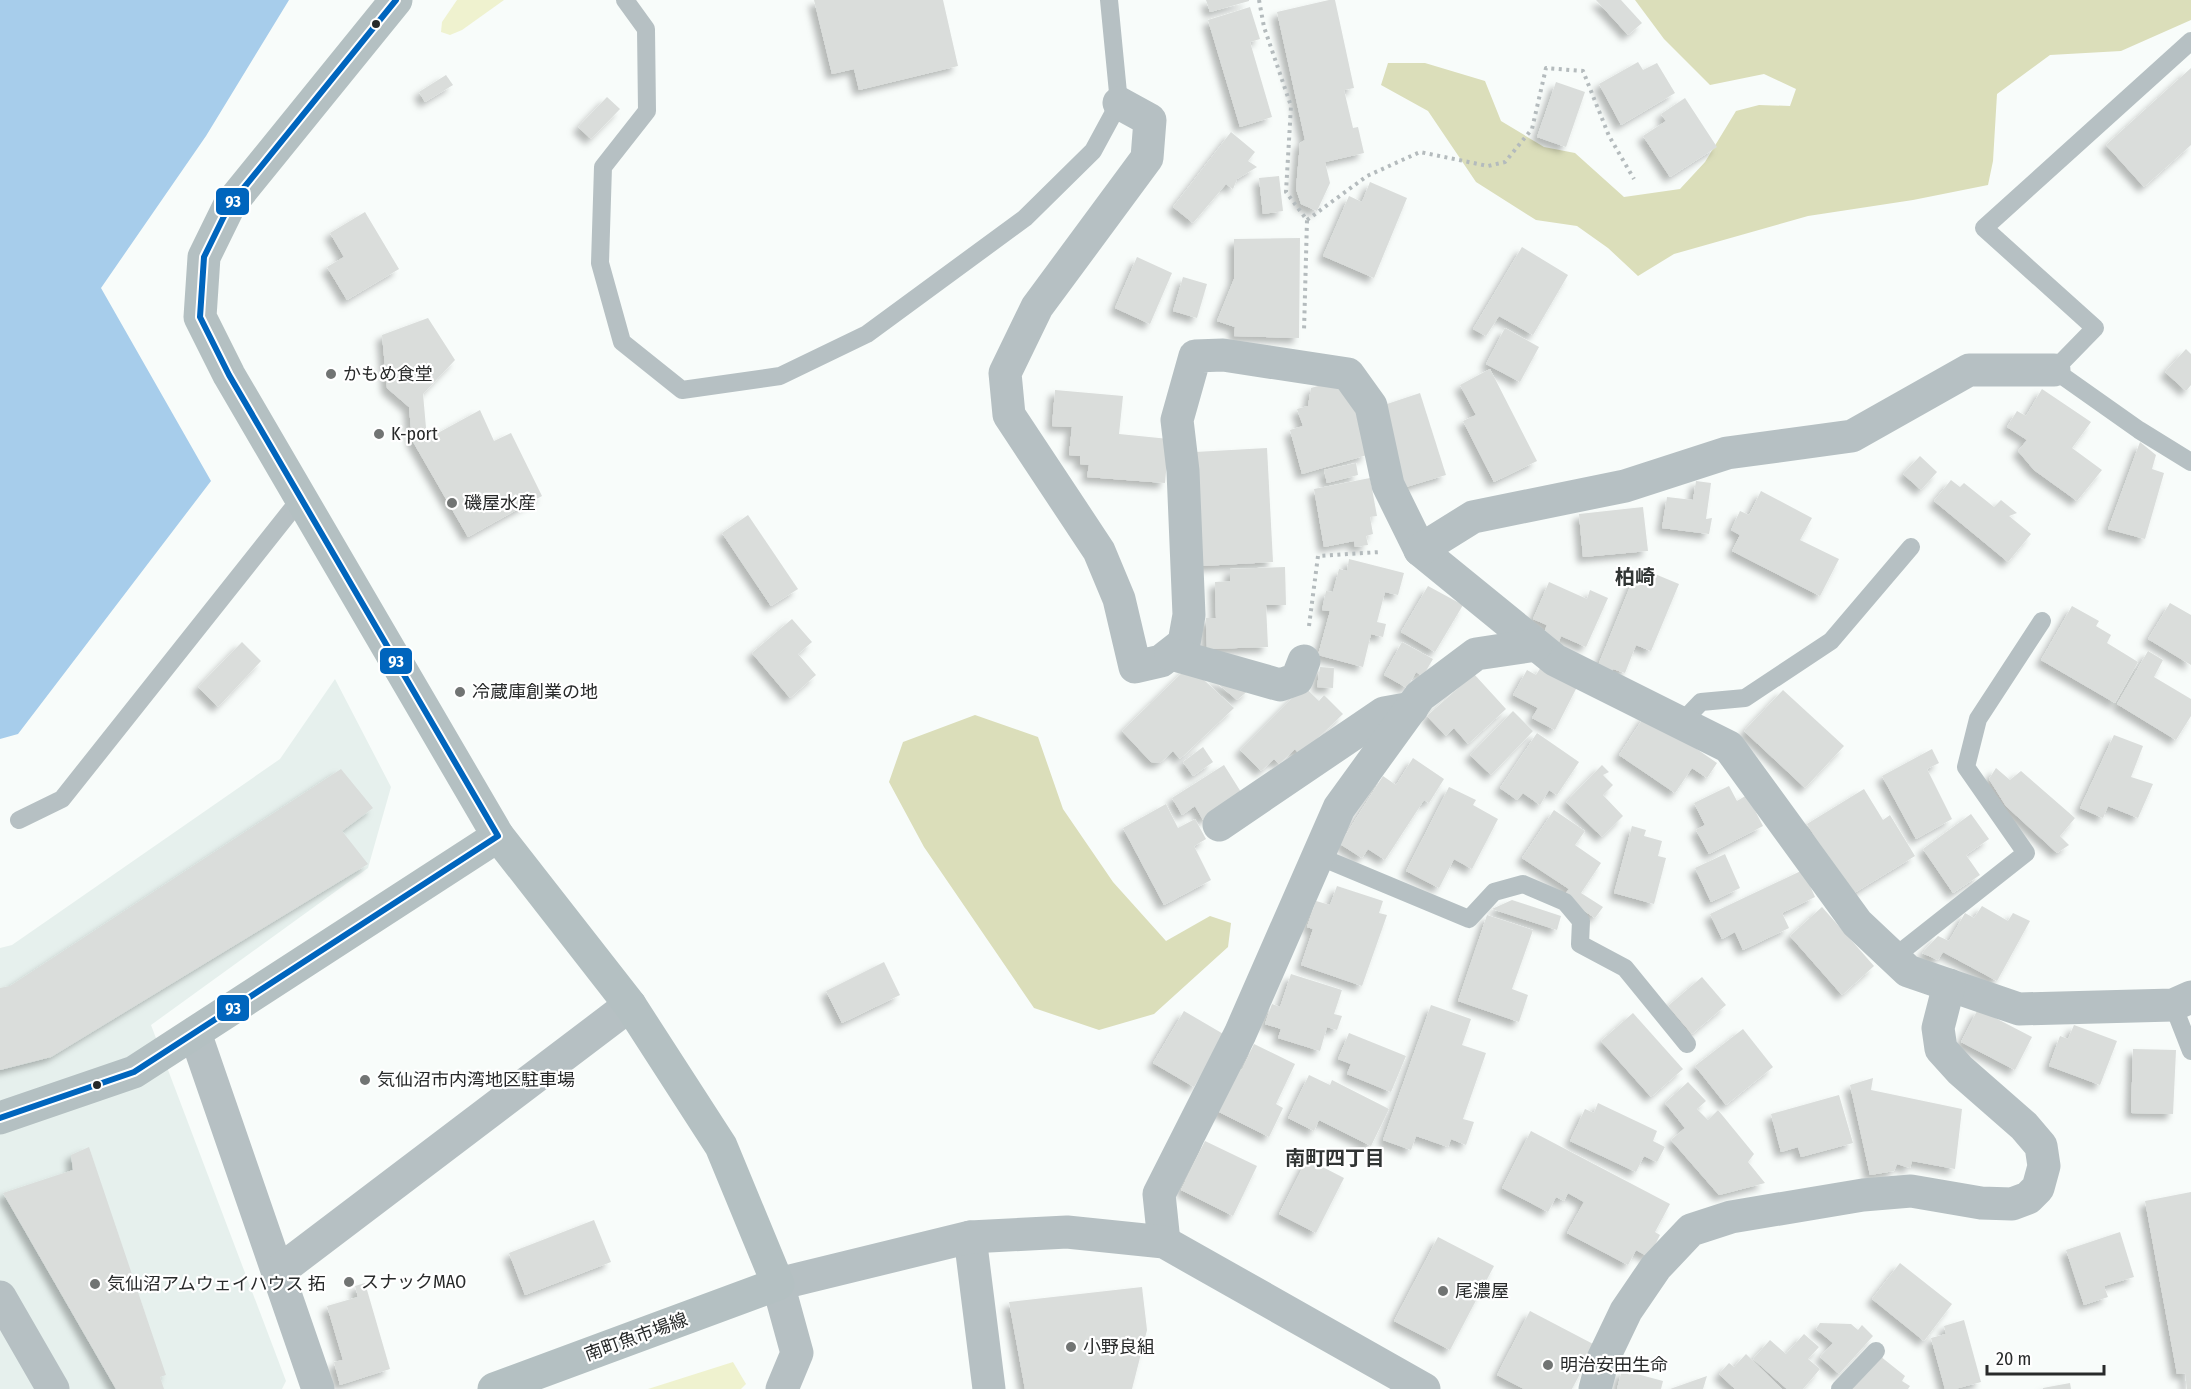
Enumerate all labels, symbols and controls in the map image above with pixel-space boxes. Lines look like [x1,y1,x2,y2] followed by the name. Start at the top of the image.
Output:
[370,18,382,30] unlabelled marker
[215,187,250,216] line badge: 93
[225,192,241,211] text: 93
[343,363,433,385] place label: かもめ食堂
[324,367,338,381] marker: かもめ食堂
[391,423,438,445] place label: K-port
[372,427,386,441] marker: K-port
[464,492,536,514] place label: 磯屋水産
[445,496,459,510] marker: 磯屋水産
[1615,565,1655,589] district label: 柏崎
[379,647,413,675] line badge: 93
[388,652,404,671] text: 93
[472,681,598,703] place label: 冷蔵庫創業の地
[453,685,467,699] marker: 冷蔵庫創業の地
[216,994,250,1022] line badge: 93
[225,999,241,1018] text: 93
[377,1069,575,1091] place label: 気仙沼市内湾地区駐車場
[358,1073,372,1087] marker: 気仙沼市内湾地区駐車場
[91,1079,103,1091] unlabelled marker
[1285,1146,1385,1170] district label: 南町四丁目
[361,1271,466,1293] place label: スナックMAO
[107,1273,326,1295] place label: 気仙沼アムウェイハウス 拓
[342,1275,356,1289] marker: スナックMAO
[88,1277,102,1291] marker: 気仙沼アムウェイハウス 拓
[1455,1280,1509,1302] place label: 尾濃屋
[1436,1284,1450,1298] marker: 尾濃屋
[581,1308,691,1366] street label: 南町魚市場線
[1083,1336,1155,1358] place label: 小野良組
[1987,1338,2104,1376] scale bar
[1064,1340,1078,1354] marker: 小野良組
[1996,1348,2031,1370] text: 20 m
[1560,1354,1668,1376] place label: 明治安田生命
[1541,1358,1555,1372] marker: 明治安田生命

